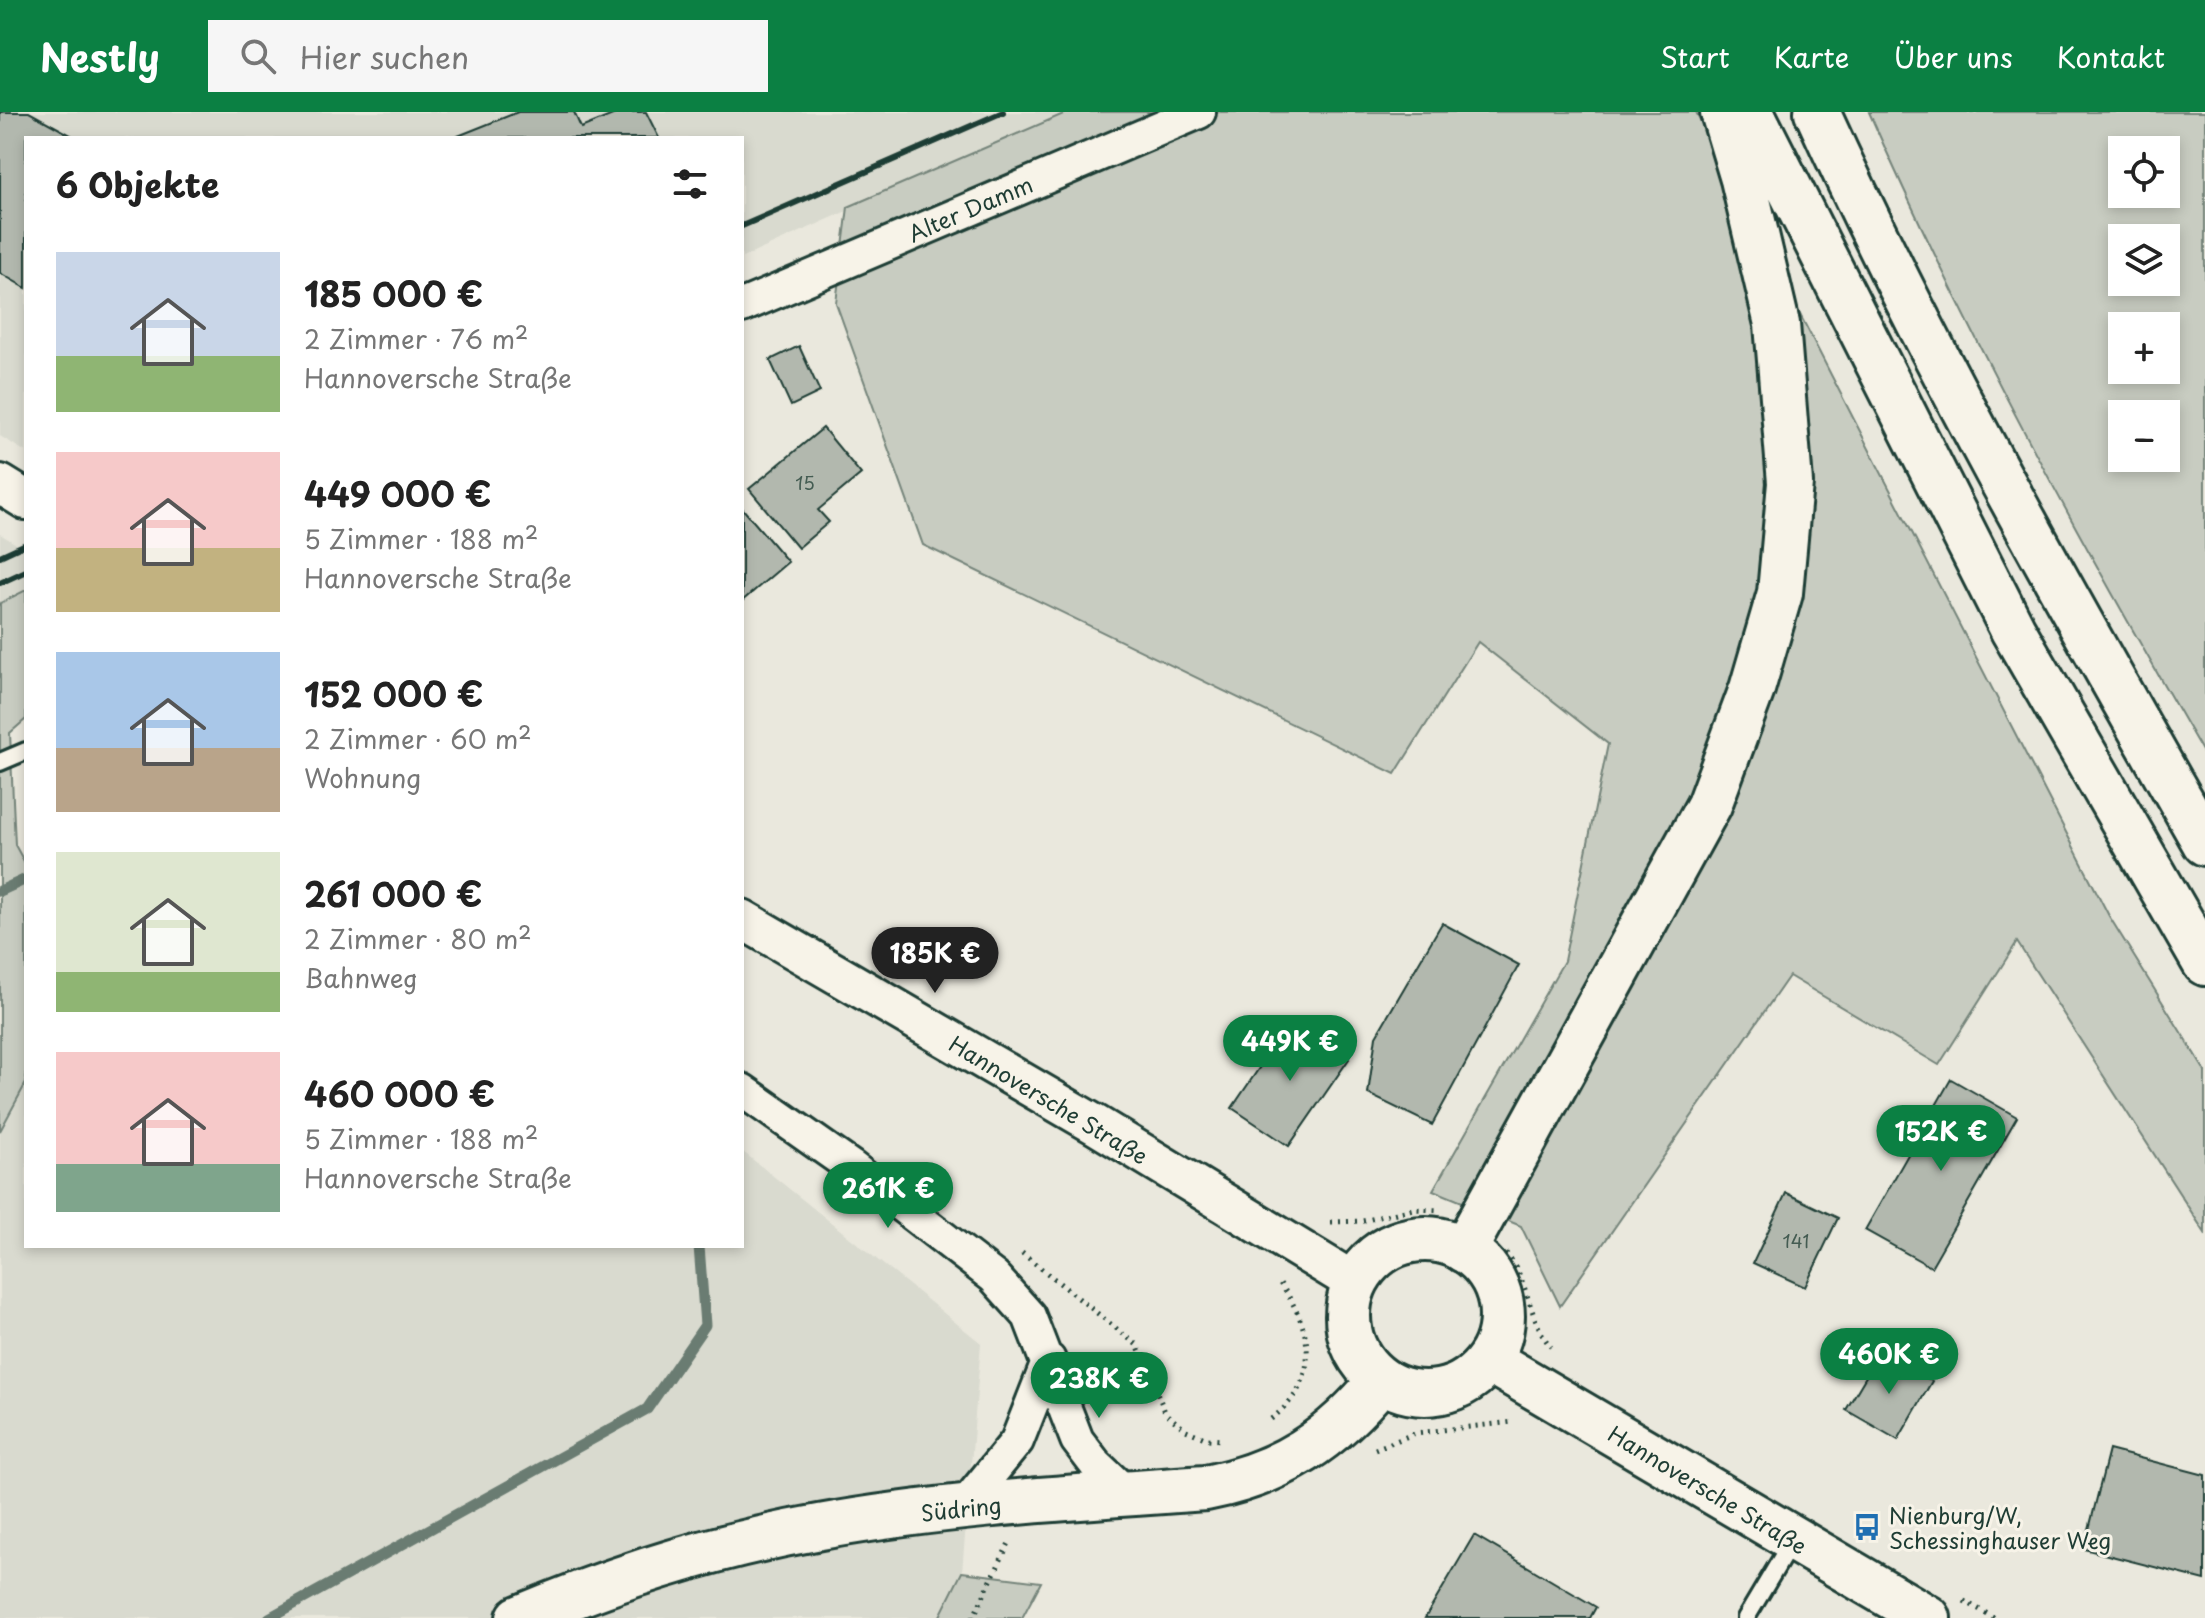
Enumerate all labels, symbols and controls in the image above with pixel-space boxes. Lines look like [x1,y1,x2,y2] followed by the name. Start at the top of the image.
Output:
[208,20,768,92] search box
[40,28,160,85] text: Nestly
[236,34,280,78] icon: search
[300,34,469,79] text: Hier suchen
[1660,35,1730,78] text: Start
[1774,35,1849,78] text: Karte
[1893,35,2013,78] text: Über uns
[2057,35,2165,78] text: Kontakt
[2108,136,2180,472] map controls
[2108,136,2180,208] button: locate
[56,158,219,210] text: 6 Objekte
[668,162,712,206] icon: filters
[902,167,1038,249] street label: Alter Damm
[2108,224,2180,296] button: layers
[304,267,483,319] text: 185 000 €
[120,284,216,380] icon: home
[2108,312,2180,384] button: +
[304,319,528,358] text: 2 Zimmer · 76 m²
[304,358,572,397] text: Hannoversche Straße
[2108,400,2180,472] button: −
[304,467,491,519] text: 449 000 €
[795,469,815,496] house number: 15
[120,484,216,580] icon: home
[304,519,538,558] text: 5 Zimmer · 188 m²
[304,558,572,597] text: Hannoversche Straße
[304,667,484,719] text: 152 000 €
[120,684,216,780] icon: home
[304,719,532,758] text: 2 Zimmer · 60 m²
[304,758,421,797] text: Wohnung
[304,867,482,919] text: 261 000 €
[120,884,216,980] icon: home
[304,919,532,958] text: 2 Zimmer · 80 m²
[870,927,1000,995] pin: 185K €
[889,933,981,972] text: 185K €
[304,958,418,997] text: Bahnweg
[1225,1015,1355,1083] pin: 449K €
[1241,1021,1339,1060] text: 449K €
[943,1026,1155,1172] street label: Hannoversche Straße
[304,1067,495,1119] text: 460 000 €
[120,1084,216,1180] icon: home
[1876,1105,2006,1173] pin: 152K €
[1894,1111,1988,1150] text: 152K €
[304,1119,538,1158] text: 5 Zimmer · 188 m²
[304,1158,572,1197] text: Hannoversche Straße
[823,1162,953,1230] pin: 261K €
[841,1168,935,1207] text: 261K €
[1783,1227,1809,1254] house number: 141
[1824,1328,1954,1396] pin: 460K €
[1838,1334,1940,1373] text: 460K €
[1034,1352,1164,1420] pin: 238K €
[1049,1358,1149,1397] text: 238K €
[1602,1416,1814,1562] street label: Hannoversche Straße
[919,1487,1003,1529] street label: Südring
[1889,1498,2111,1556] place label: Nienburg/W, Schessinghauser Weg
[1852,1512,1882,1542] bus stop icon: Nienburg/W, Schessinghauser Weg

